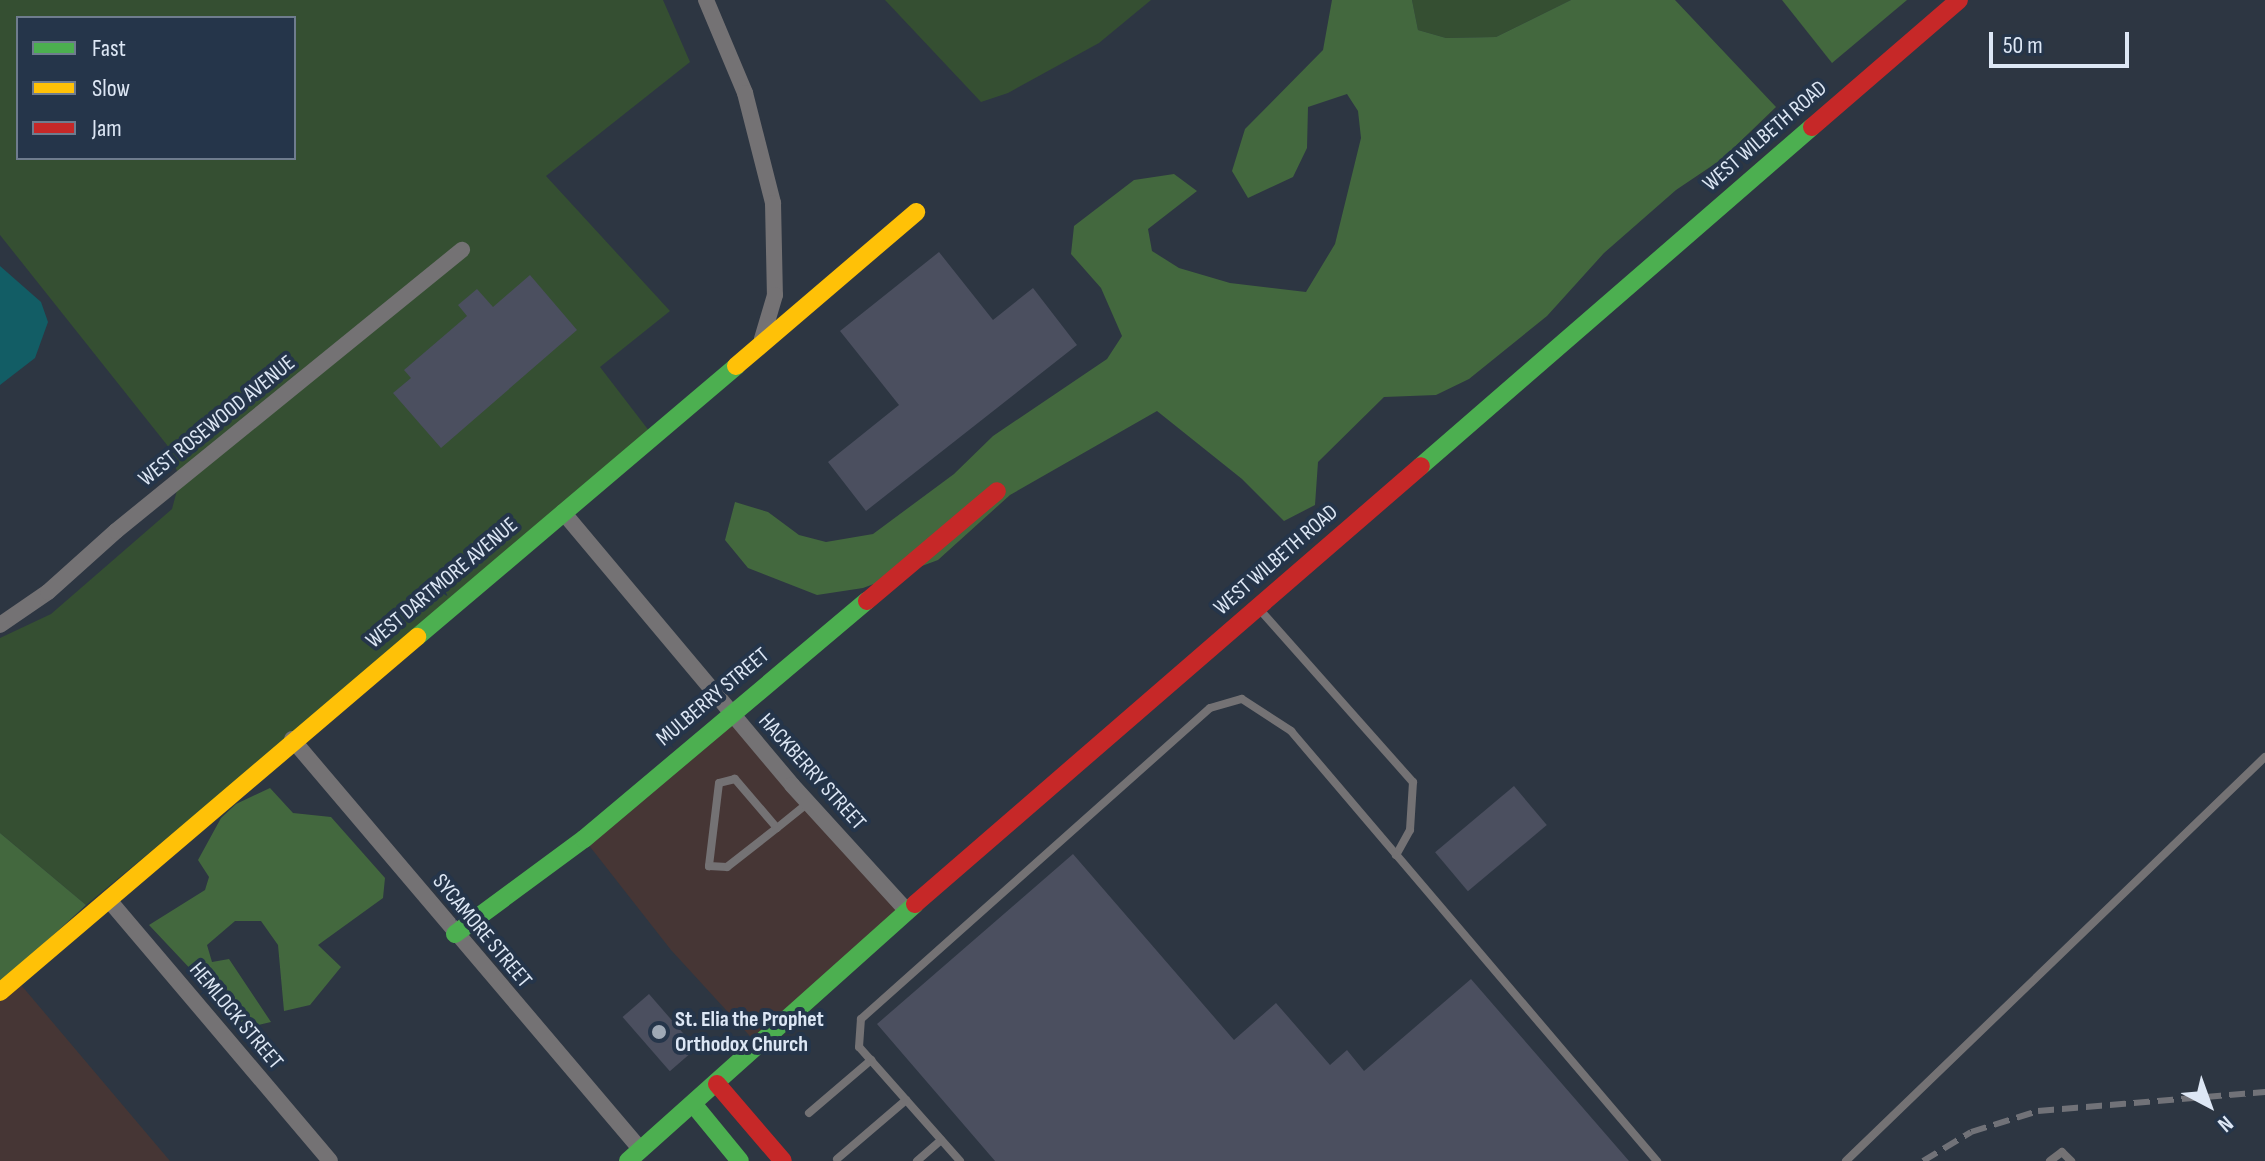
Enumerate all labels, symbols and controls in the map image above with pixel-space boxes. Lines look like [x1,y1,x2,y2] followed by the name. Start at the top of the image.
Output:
[16,16,296,160] legend
[1993,16,2133,66] scale bar
[2003,31,2043,60] text: 50 m
[92,34,126,63] text: Fast
[92,74,130,103] text: Slow
[1698,75,1832,197] street label: WEST WILBETH ROAD
[92,114,122,143] text: Jam
[134,350,300,492] street label: WEST ROSEWOOD AVENUE
[1209,499,1343,621] street label: WEST WILBETH ROAD
[361,512,523,654] street label: WEST DARTMORE AVENUE
[651,642,775,752] street label: MULBERRY STREET
[753,708,871,836] street label: HACKBERRY STREET
[427,869,537,993] street label: SYCAMORE STREET
[184,957,288,1075] street label: HEMLOCK STREET
[675,1006,824,1058] place label: St. Elia the Prophet Orthodox Church
[650,1023,668,1041] marker: St. Elia the Prophet Orthodox Church
[2169,1065,2249,1145] north arrow
[2212,1109,2238,1138] text: N

